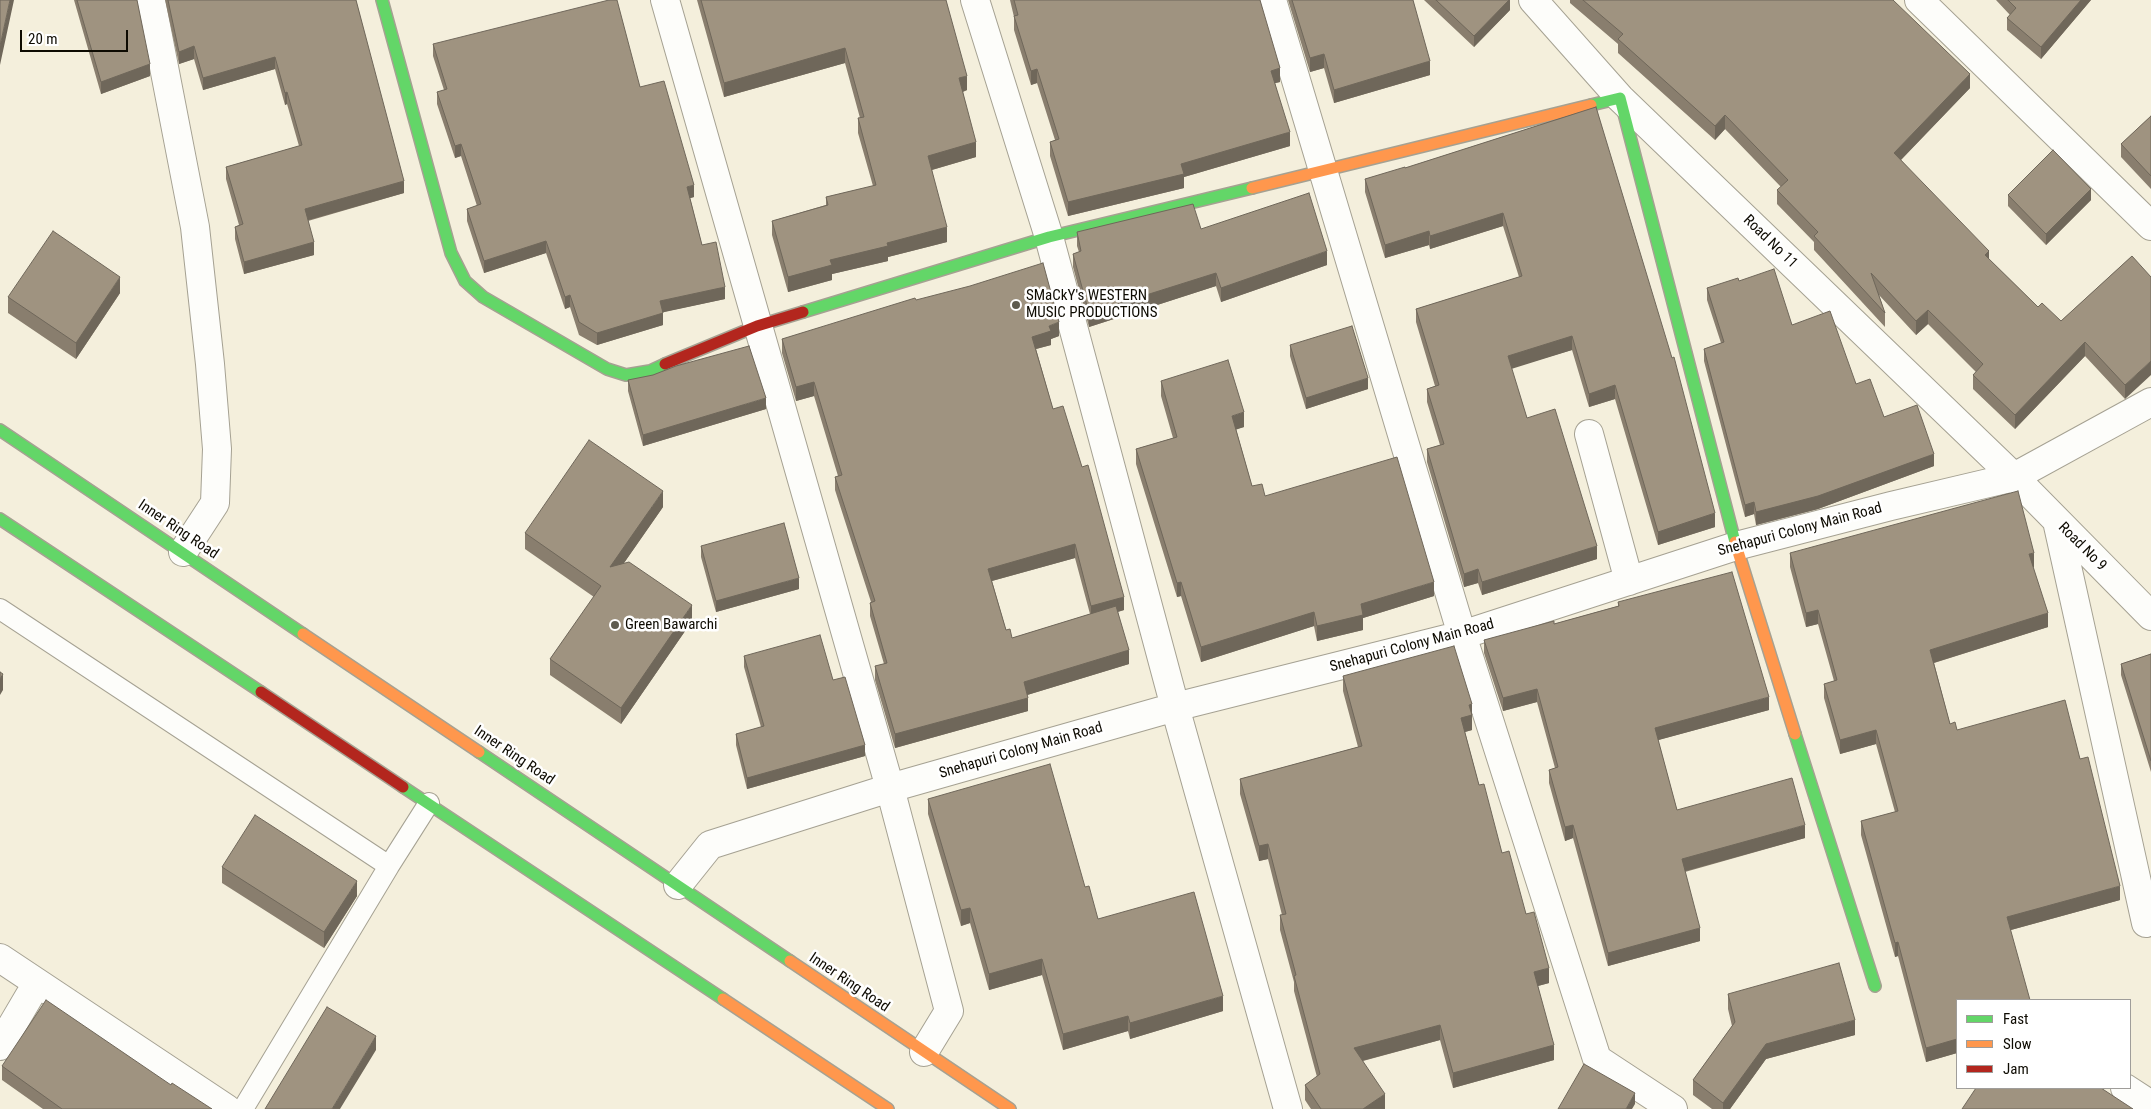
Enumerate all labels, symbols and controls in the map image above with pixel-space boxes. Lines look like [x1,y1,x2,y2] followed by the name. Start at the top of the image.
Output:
[22,20,130,52] scale bar
[28,30,58,48] text: 20 m
[1739,212,1801,272] street label: Road No 11
[1026,287,1157,322] place label: SMaCkY's WESTERN MUSIC PRODUCTIONS
[1010,299,1022,311] marker: SMaCkY's WESTERN MUSIC PRODUCTIONS
[134,497,222,563] street label: Inner Ring Road
[1716,499,1884,561] street label: Snehapuri Colony Main Road
[2054,519,2110,575] street label: Road No 9
[1328,615,1496,677] street label: Snehapuri Colony Main Road
[625,616,717,634] place label: Green Bawarchi
[609,619,621,631] marker: Green Bawarchi
[937,719,1105,783] street label: Snehapuri Colony Main Road
[470,723,558,789] street label: Inner Ring Road
[805,950,893,1016] street label: Inner Ring Road
[1956,999,2131,1089] legend
[2003,1010,2028,1028] text: Fast
[2003,1035,2032,1053] text: Slow
[2003,1060,2029,1078] text: Jam

